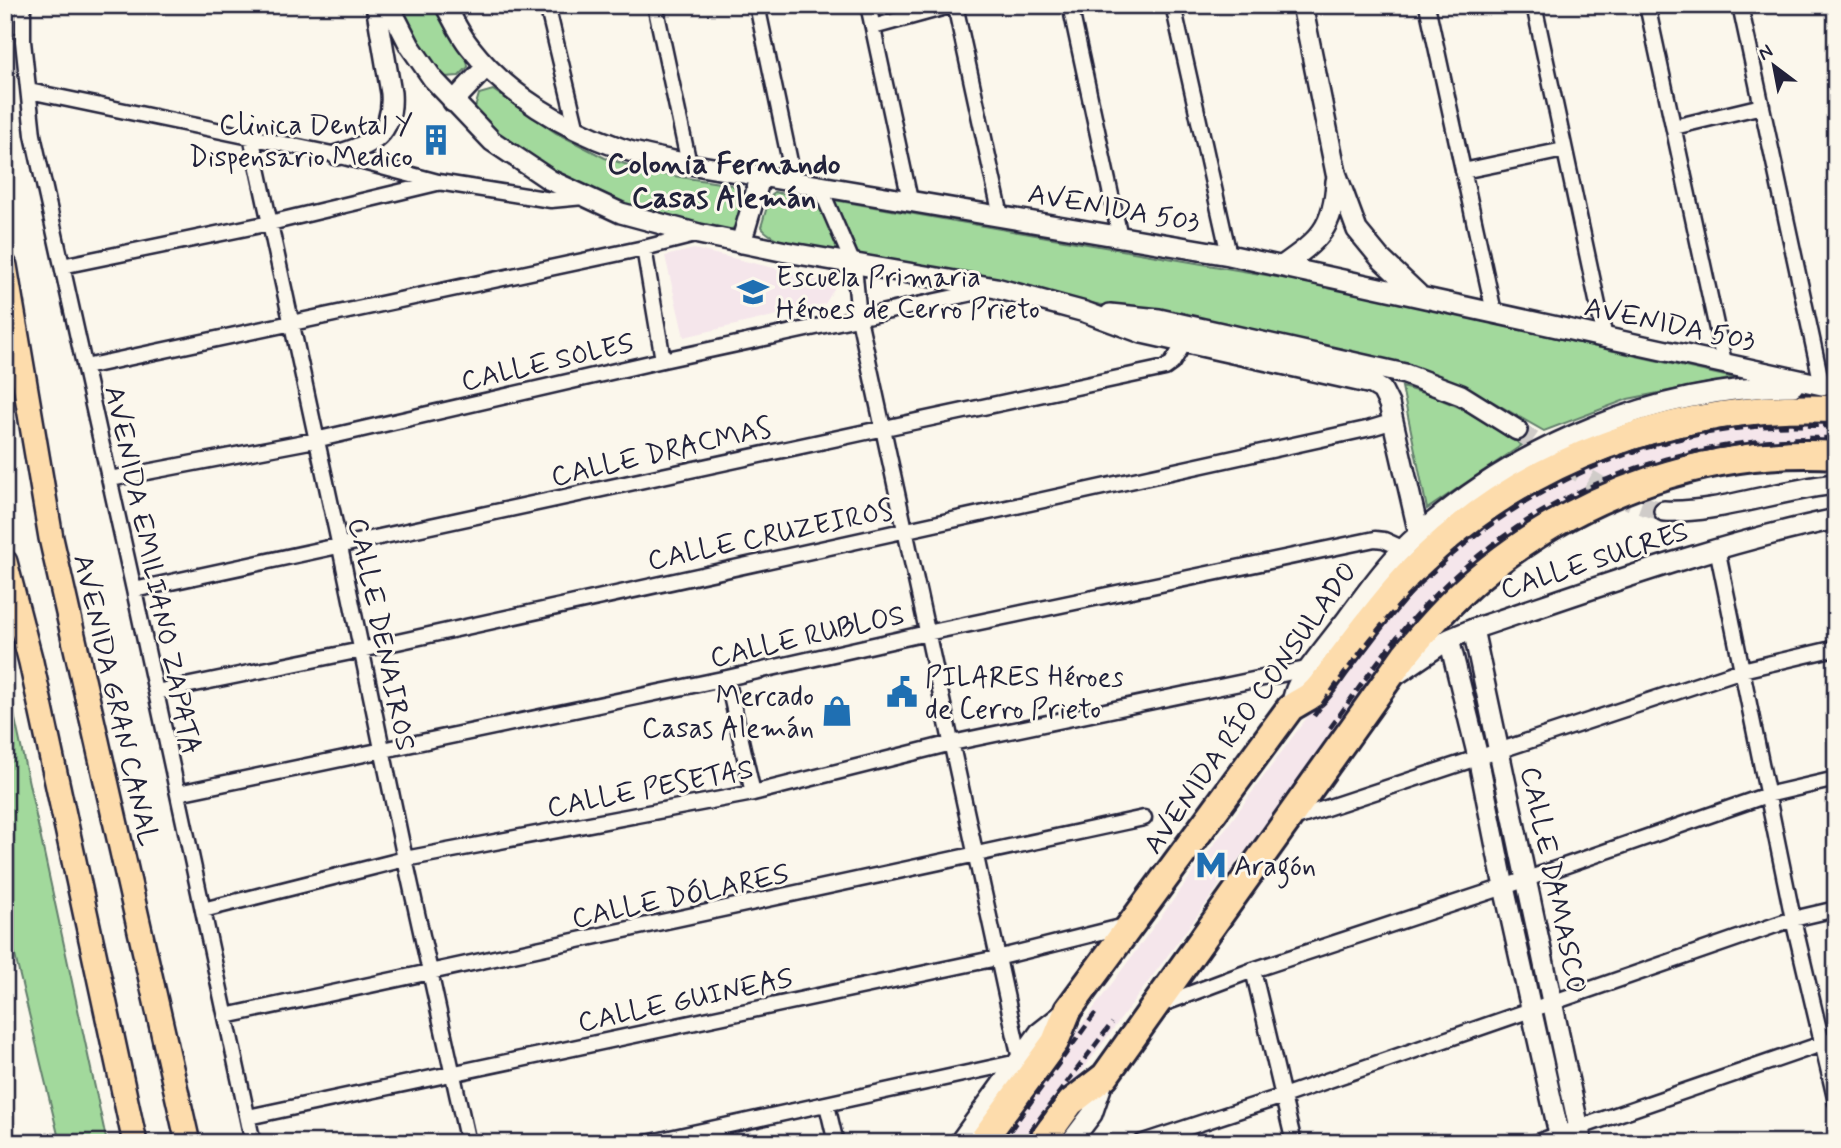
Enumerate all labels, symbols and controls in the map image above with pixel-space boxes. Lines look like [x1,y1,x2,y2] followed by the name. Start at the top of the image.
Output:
[1740,32,1810,102] north arrow
[1754,39,1778,67] text: N
[189,108,413,177] place label: Clinica Dental Y Dispensario Medico
[419,123,453,157] building icon: Clinica Dental Y Dispensario Medico
[607,145,841,218] district label: Colonia Fernando Casas Alemán
[1025,176,1202,243] street label: AVENIDA 503
[776,260,1040,329] place label: Escuela Primaria Héroes de Cerro Prieto
[736,275,770,309] school or university icon: Escuela Primaria Héroes de Cerro Prieto
[1581,289,1758,362] street label: AVENIDA 503
[458,326,638,401] street label: CALLE SOLES
[94,383,209,758] street label: AVENIDA EMILIANO ZAPATA
[548,410,776,497] street label: CALLE DRACMAS
[644,492,897,581] street label: CALLE CRUZEIROS
[1496,514,1694,609] street label: CALLE SUCRES
[338,515,423,754] street label: CALLE DENAIROS
[63,551,166,850] street label: AVENIDA GRAN CANAL
[1135,554,1366,862] street label: AVENIDA RÍO CONSULADO
[707,597,908,678] street label: CALLE RUBLOS
[925,660,1124,729] place label: PILARES Héroes de Cerro Prieto
[885,675,919,709] public building icon: PILARES Héroes de Cerro Prieto
[642,679,814,748] place label: Mercado Casas Alemán
[820,694,854,728] shop icon: Mercado Casas Alemán
[544,751,757,828] street label: CALLE PESETAS
[1510,763,1595,998] street label: CALLE DAMASCO
[1194,848,1228,882] metro station icon: Aragón
[1234,849,1316,889] place label: Aragón
[569,856,793,938] street label: CALLE DÓLARES
[575,961,797,1042] street label: CALLE GUINEAS

